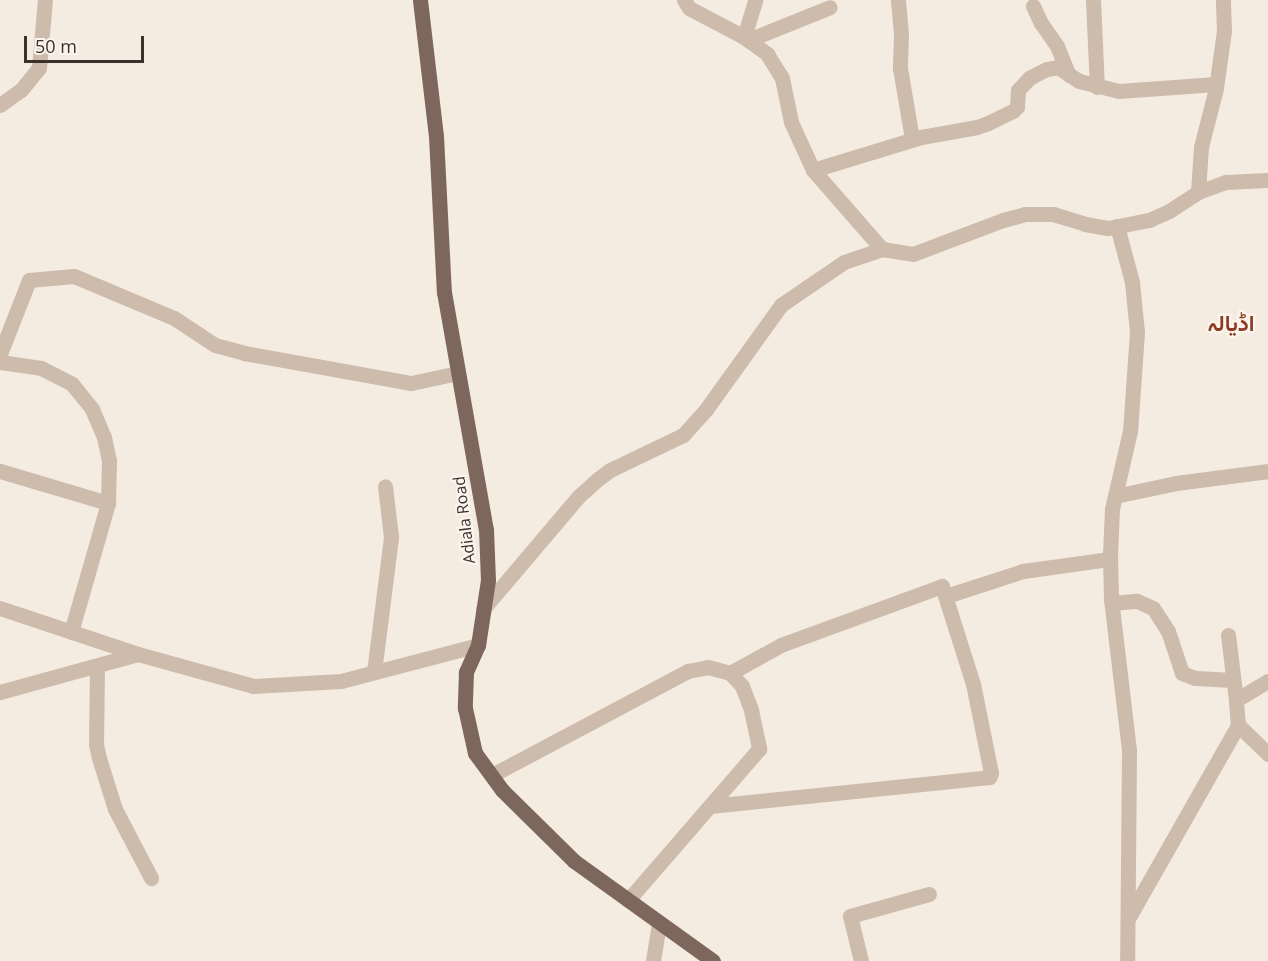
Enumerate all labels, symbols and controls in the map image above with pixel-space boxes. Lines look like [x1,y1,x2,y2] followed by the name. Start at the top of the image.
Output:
[27,24,147,62] scale bar
[35,34,77,58] text: 50 m
[1208,310,1254,336] district label: اڈیالہ
[449,475,479,565] street label: Adiala Road

